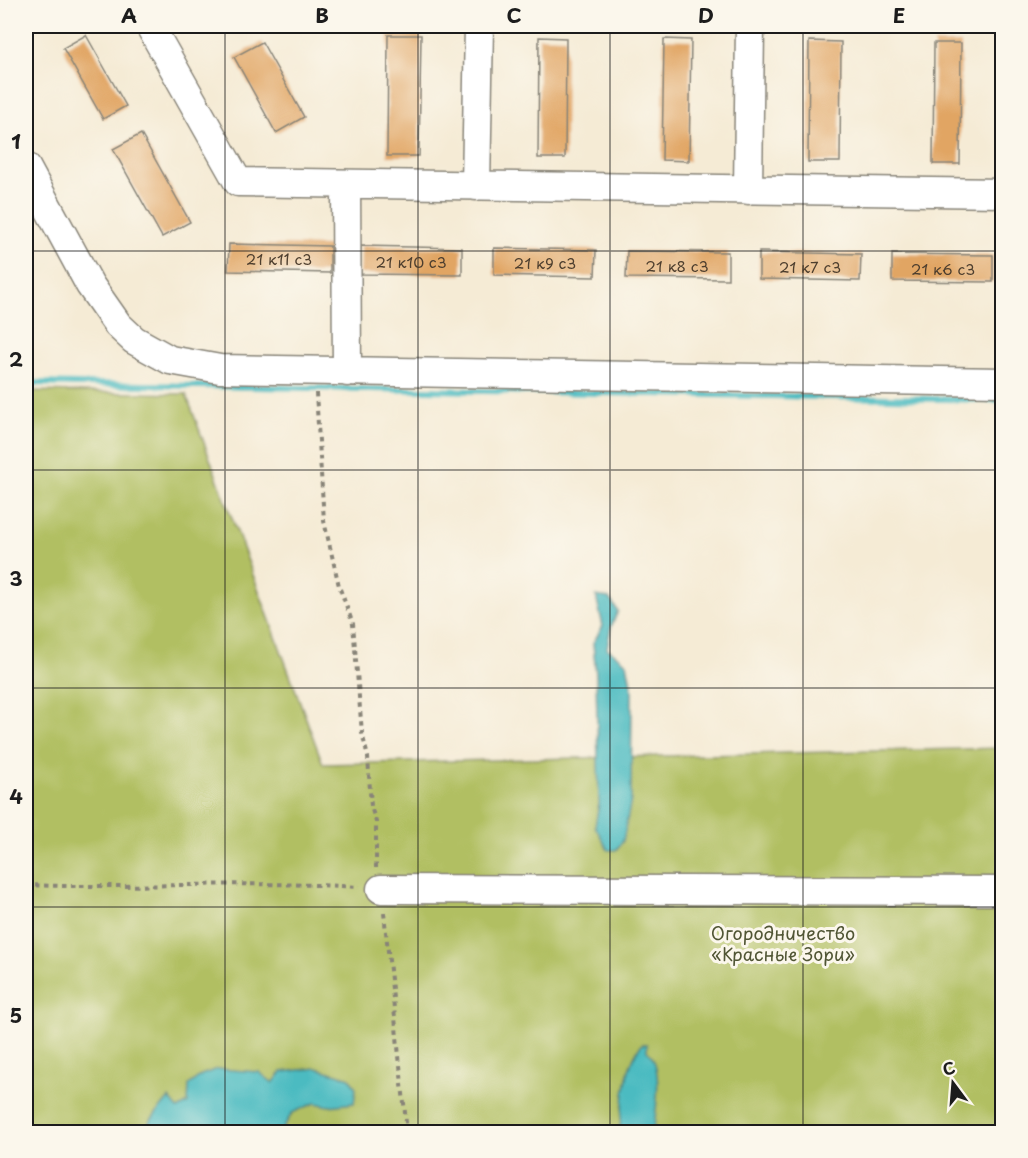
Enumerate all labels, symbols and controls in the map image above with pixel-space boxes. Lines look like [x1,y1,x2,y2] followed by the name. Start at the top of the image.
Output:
[121,0,137,30] text: A
[315,0,329,30] text: B
[506,0,522,30] text: C
[698,0,714,30] text: D
[893,0,905,30] text: E
[11,126,21,156] text: 1
[246,247,312,270] house number: 21 к11 с3
[375,250,447,273] house number: 21 к10 с3
[514,251,576,274] house number: 21 к9 с3
[645,254,709,277] house number: 21 к8 с3
[779,255,841,278] house number: 21 к7 с3
[911,257,975,280] house number: 21 к6 с3
[9,344,23,374] text: 2
[9,563,23,593] text: 3
[9,781,23,811] text: 4
[711,919,855,967] park label: Огородничество «Красные Зори»
[10,1000,22,1030] text: 5
[923,1053,983,1113] north arrow
[939,1054,958,1081] text: С

